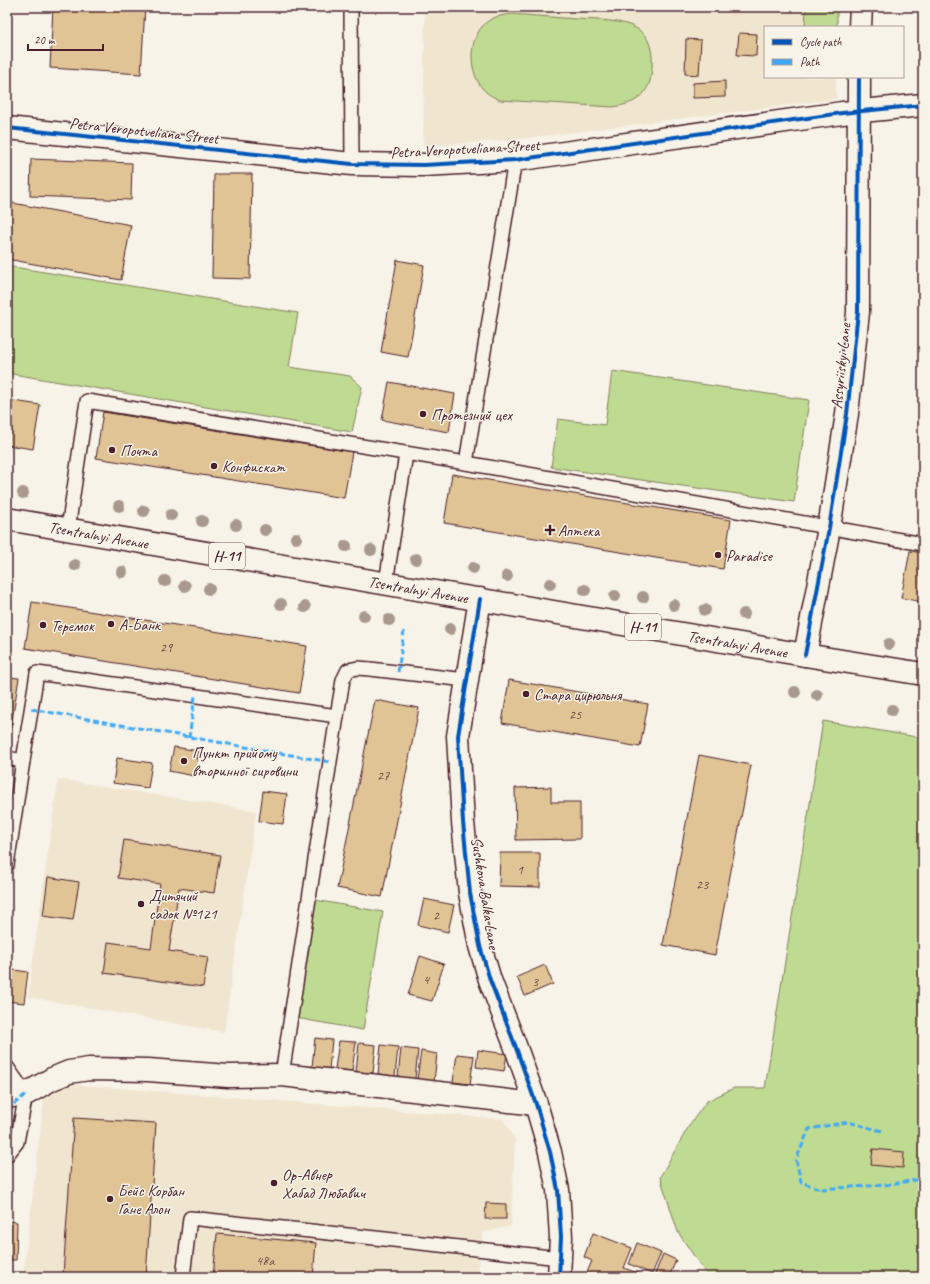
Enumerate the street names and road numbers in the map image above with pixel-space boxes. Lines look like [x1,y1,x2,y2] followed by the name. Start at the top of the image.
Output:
[69,113,221,149] street label: Petra Veropotveliana Street
[390,135,542,163] street label: Petra Veropotveliana Street
[827,321,856,410] street label: Assyriiskyi Lane
[47,517,152,554] street label: Tsentralnyi Avenue
[209,543,245,569] road number: Н-11
[367,572,471,609] street label: Tsentralnyi Avenue
[625,614,661,640] road number: Н-11
[686,626,790,663] street label: Tsentralnyi Avenue
[466,836,504,952] street label: Sushkova Balka Lane

